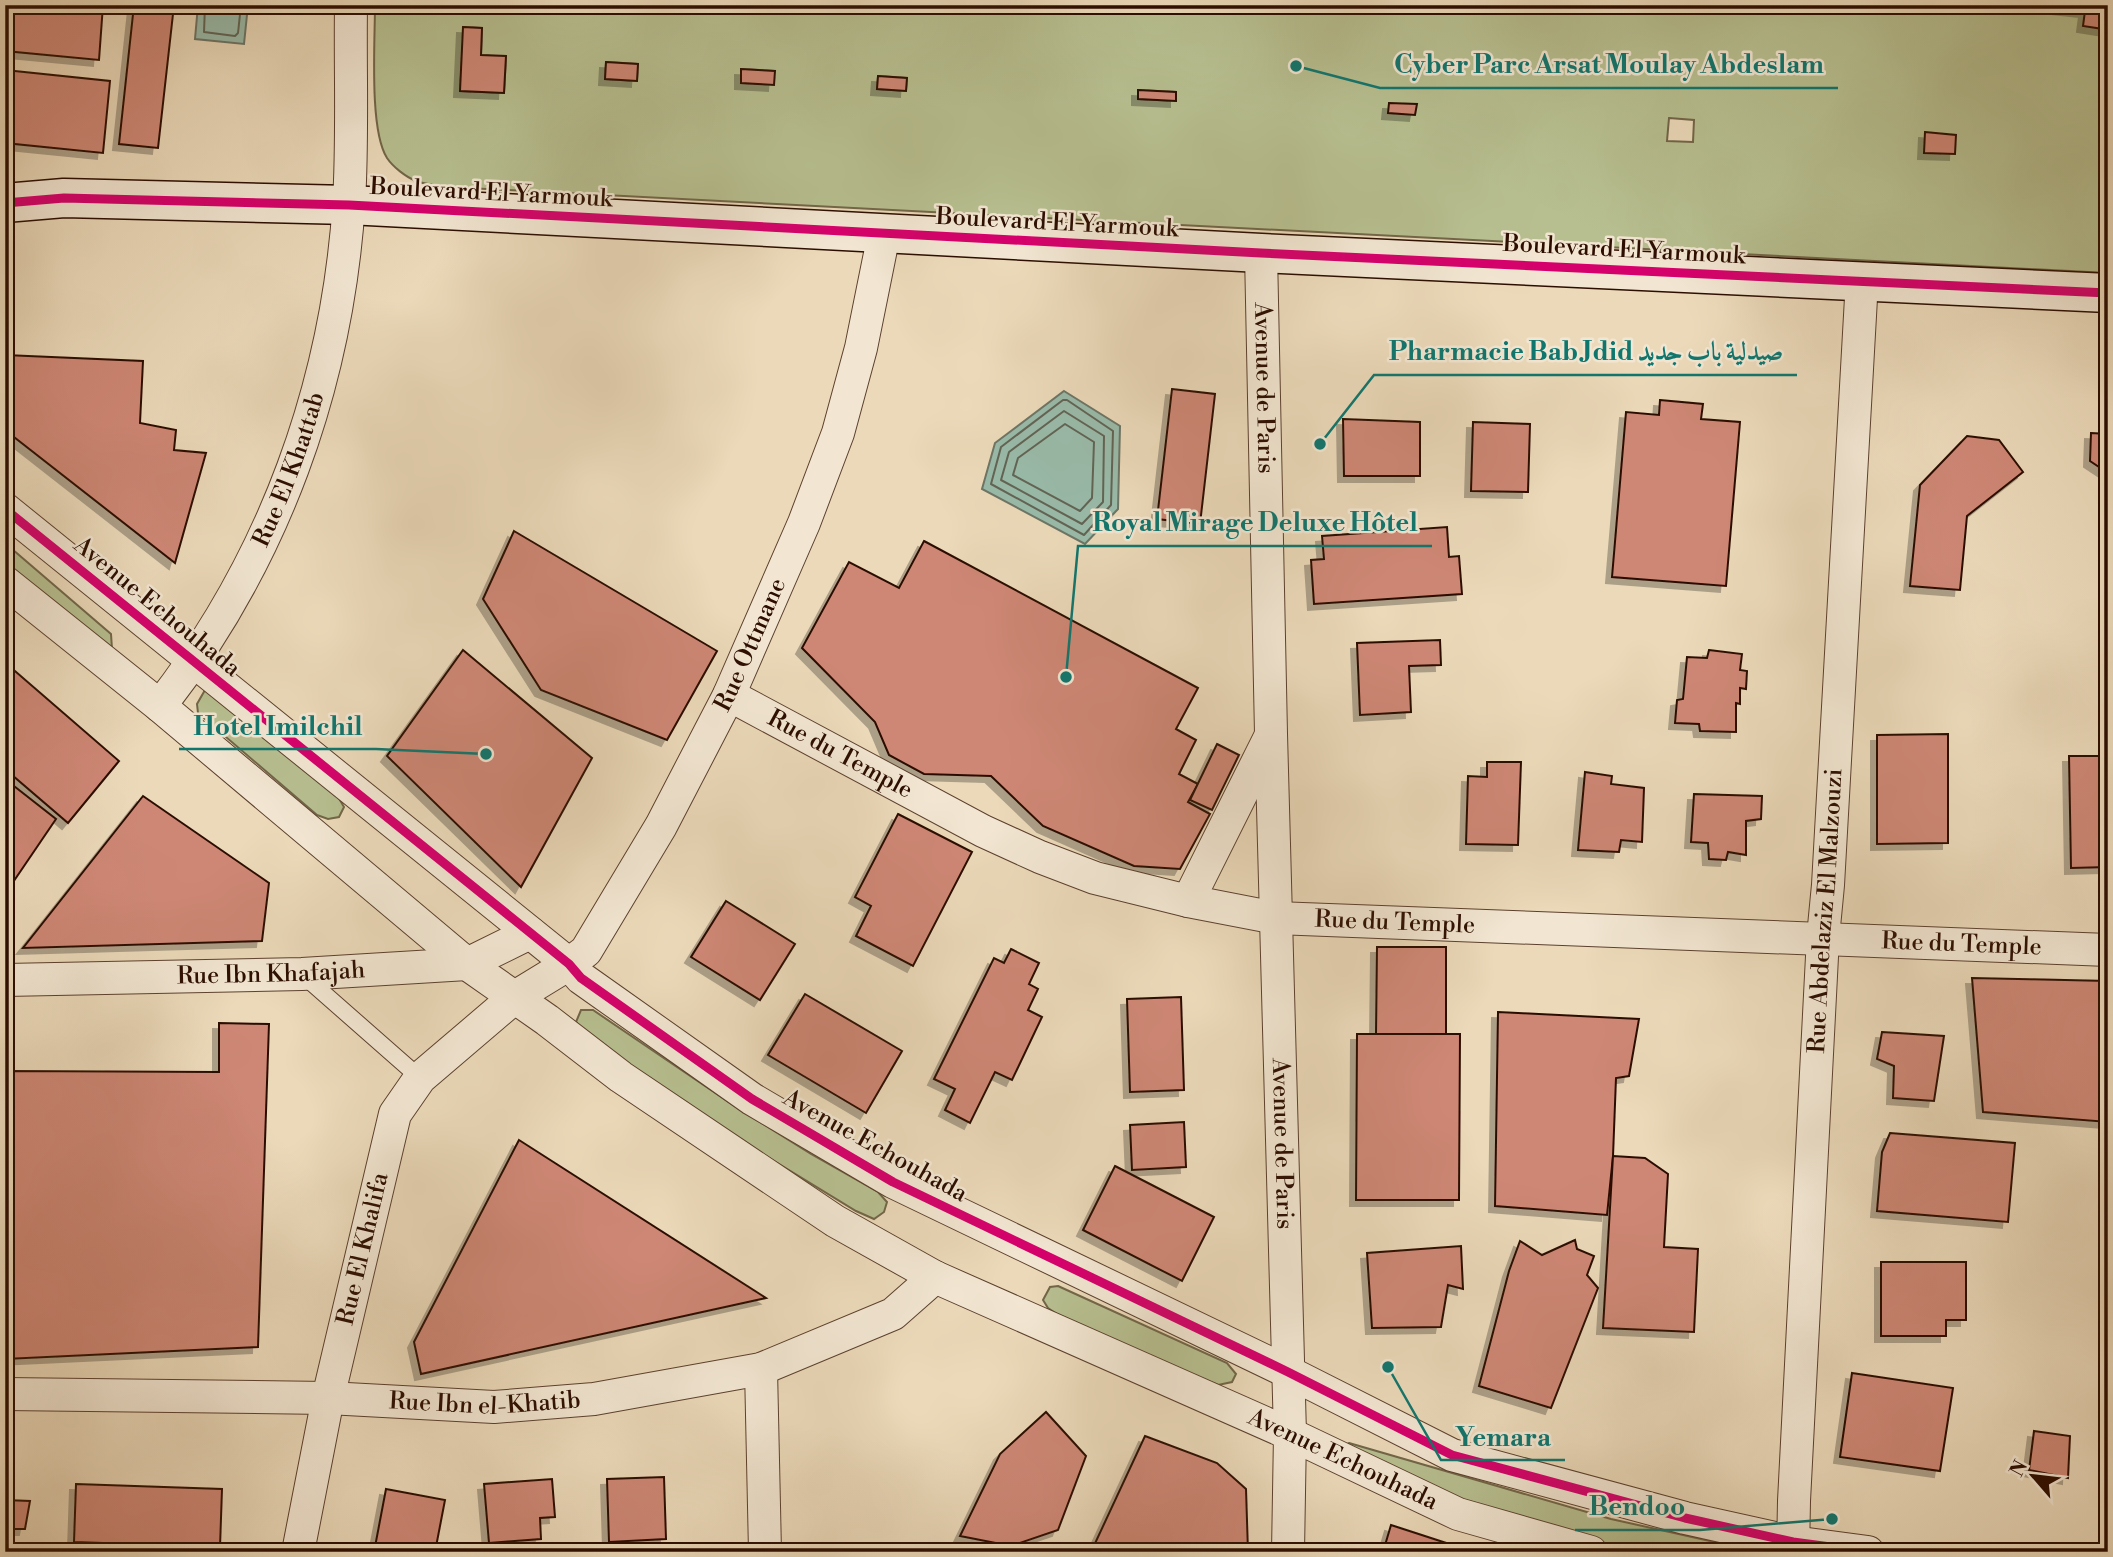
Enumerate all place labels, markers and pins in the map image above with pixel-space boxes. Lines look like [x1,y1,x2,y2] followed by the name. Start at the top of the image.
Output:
[1380,41,1838,88] callout: Cyber Parc Arsat Moulay Abdeslam
[1374,328,1797,375] callout: Pharmacie Bab Jdid صيدلية باب جديد
[1078,499,1432,546] callout: Royal Mirage Deluxe Hôtel
[179,702,376,749] callout: Hotel Imilchil
[1441,1413,1565,1460] callout: Yemara
[1575,1483,1700,1530] callout: Bendoo

